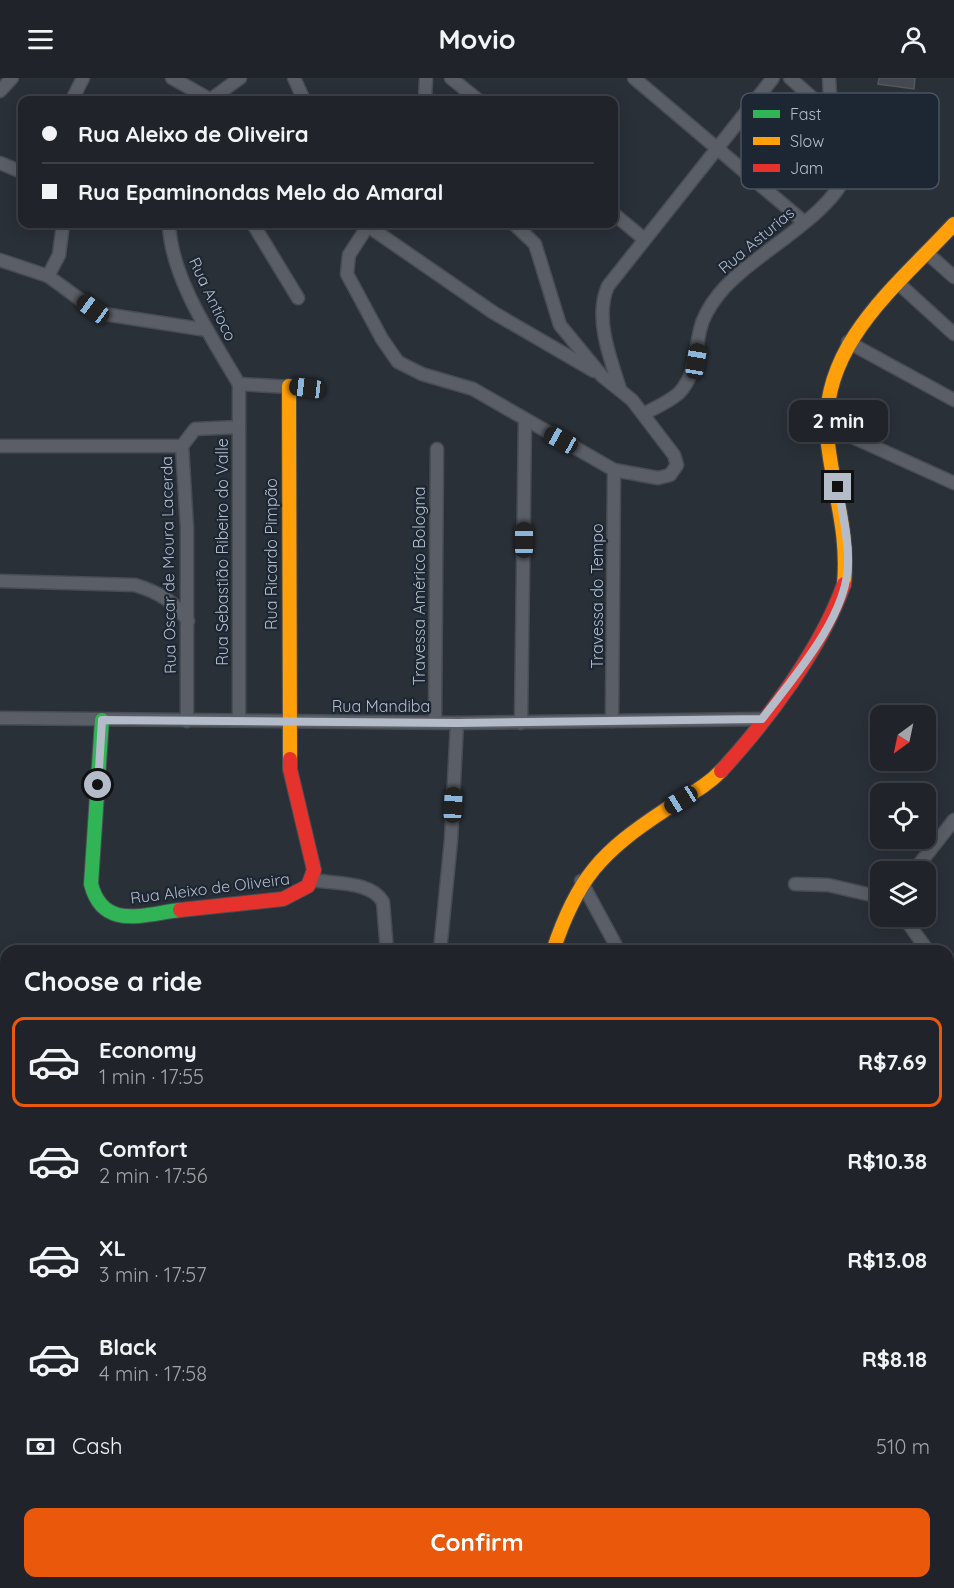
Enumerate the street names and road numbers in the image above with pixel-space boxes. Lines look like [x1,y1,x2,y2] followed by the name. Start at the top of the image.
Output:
[714,202,798,278] street label: Rua Asturias
[185,254,241,344] street label: Rua Antioco
[212,438,232,666] street label: Rua Sebastião Ribeiro do Valle
[156,456,180,674] street label: Rua Oscar de Moura Lacerda
[261,478,281,630] street label: Rua Ricardo Pimpão
[409,487,429,685] street label: Travessa Américo Bologna
[587,523,607,669] street label: Travessa do Tempo
[332,696,430,716] street label: Rua Mandiba
[129,868,291,908] street label: Rua Aleixo de Oliveira

